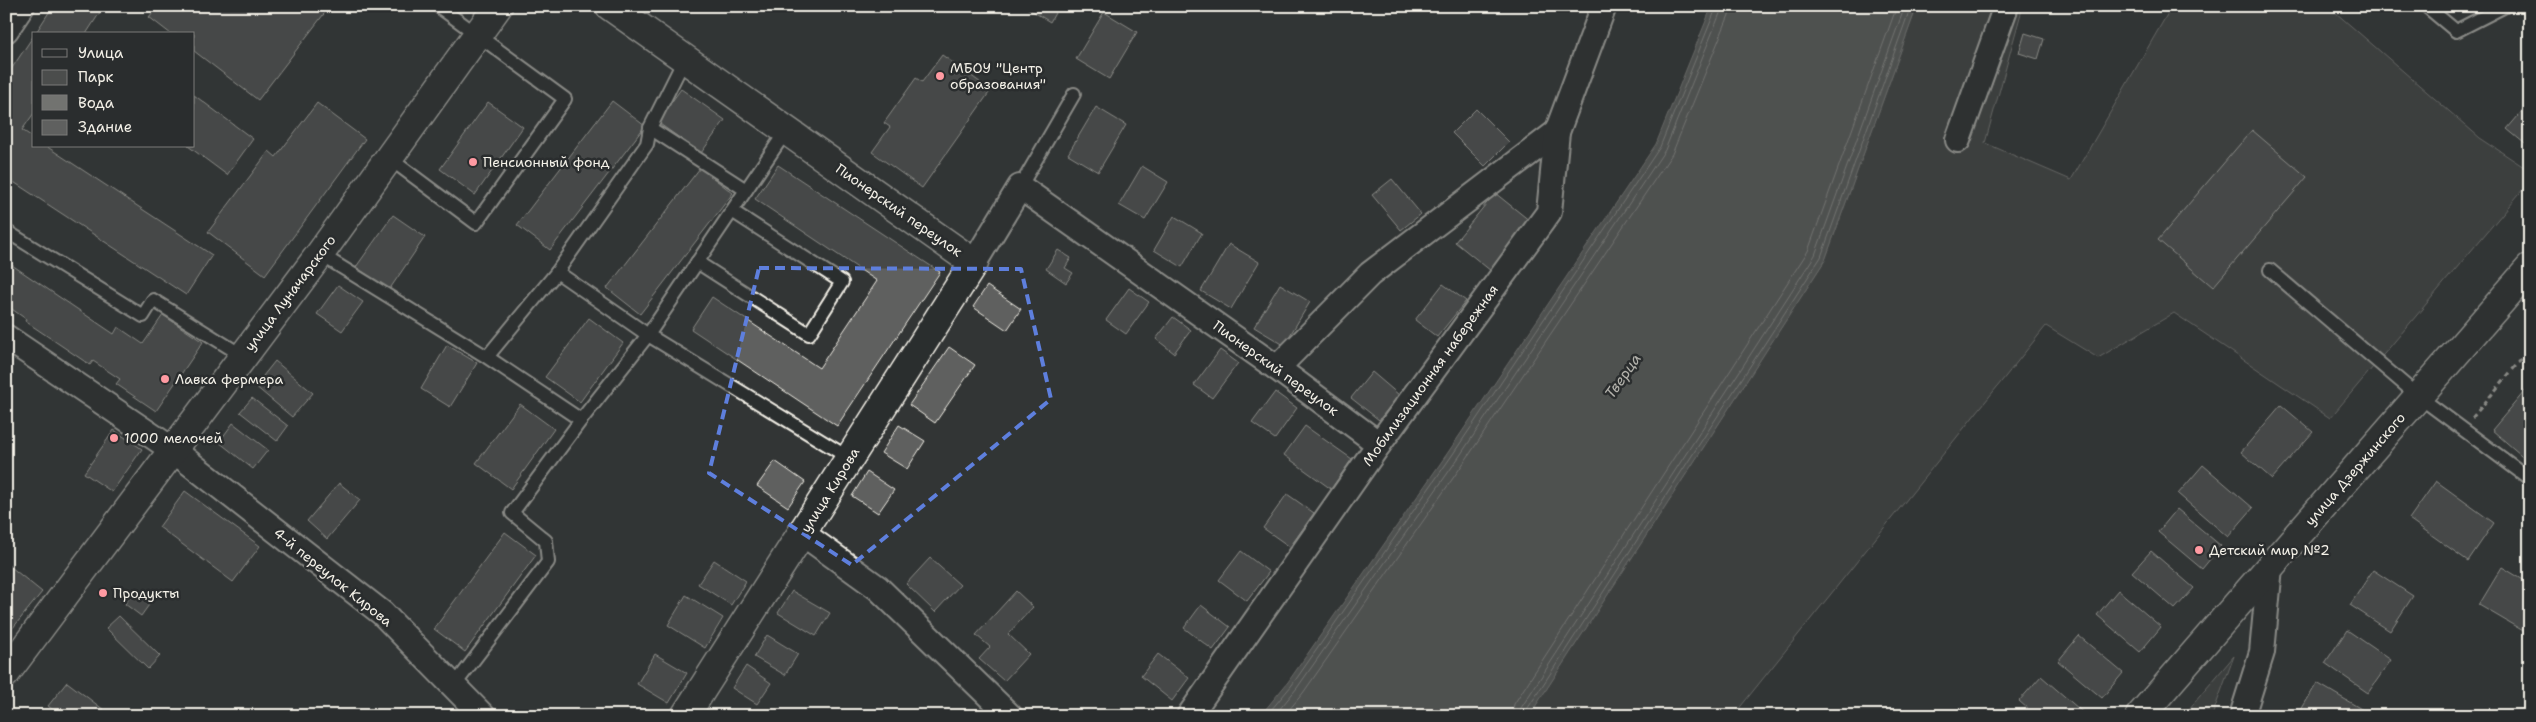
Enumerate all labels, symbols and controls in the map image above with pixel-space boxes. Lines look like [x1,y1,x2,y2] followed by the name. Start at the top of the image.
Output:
[32,32,195,148] legend
[78,43,124,63] text: Улица
[950,59,1046,93] place label: МБОУ "Центр образования"
[78,67,114,87] text: Парк
[934,70,946,82] marker: МБОУ "Центр образования"
[78,93,115,113] text: Вода
[78,117,132,137] text: Здание
[483,153,610,171] place label: Пенсионный фонд
[467,156,479,168] marker: Пенсионный фонд
[832,159,966,261] street label: Пионерский переулок
[240,231,340,355] street label: улица Луначарского
[1358,281,1502,469] street label: Мобилизационная набережная
[1210,316,1343,420] street label: Пионерский переулок
[1600,349,1646,403] water label: Тверца
[175,370,283,388] place label: Лавка фермера
[159,373,171,385] marker: Лавка фермера
[2301,409,2409,529] street label: улица Дзержинского
[124,429,223,447] place label: 1000 мелочей
[108,432,120,444] marker: 1000 мелочей
[797,444,864,536] street label: улица Кирова
[270,524,396,631] street label: 4-й переулок Кирова
[2209,541,2330,559] place label: Детский мир №2
[2193,544,2205,556] marker: Детский мир №2
[113,584,180,602] place label: Продукты
[97,587,109,599] marker: Продукты

